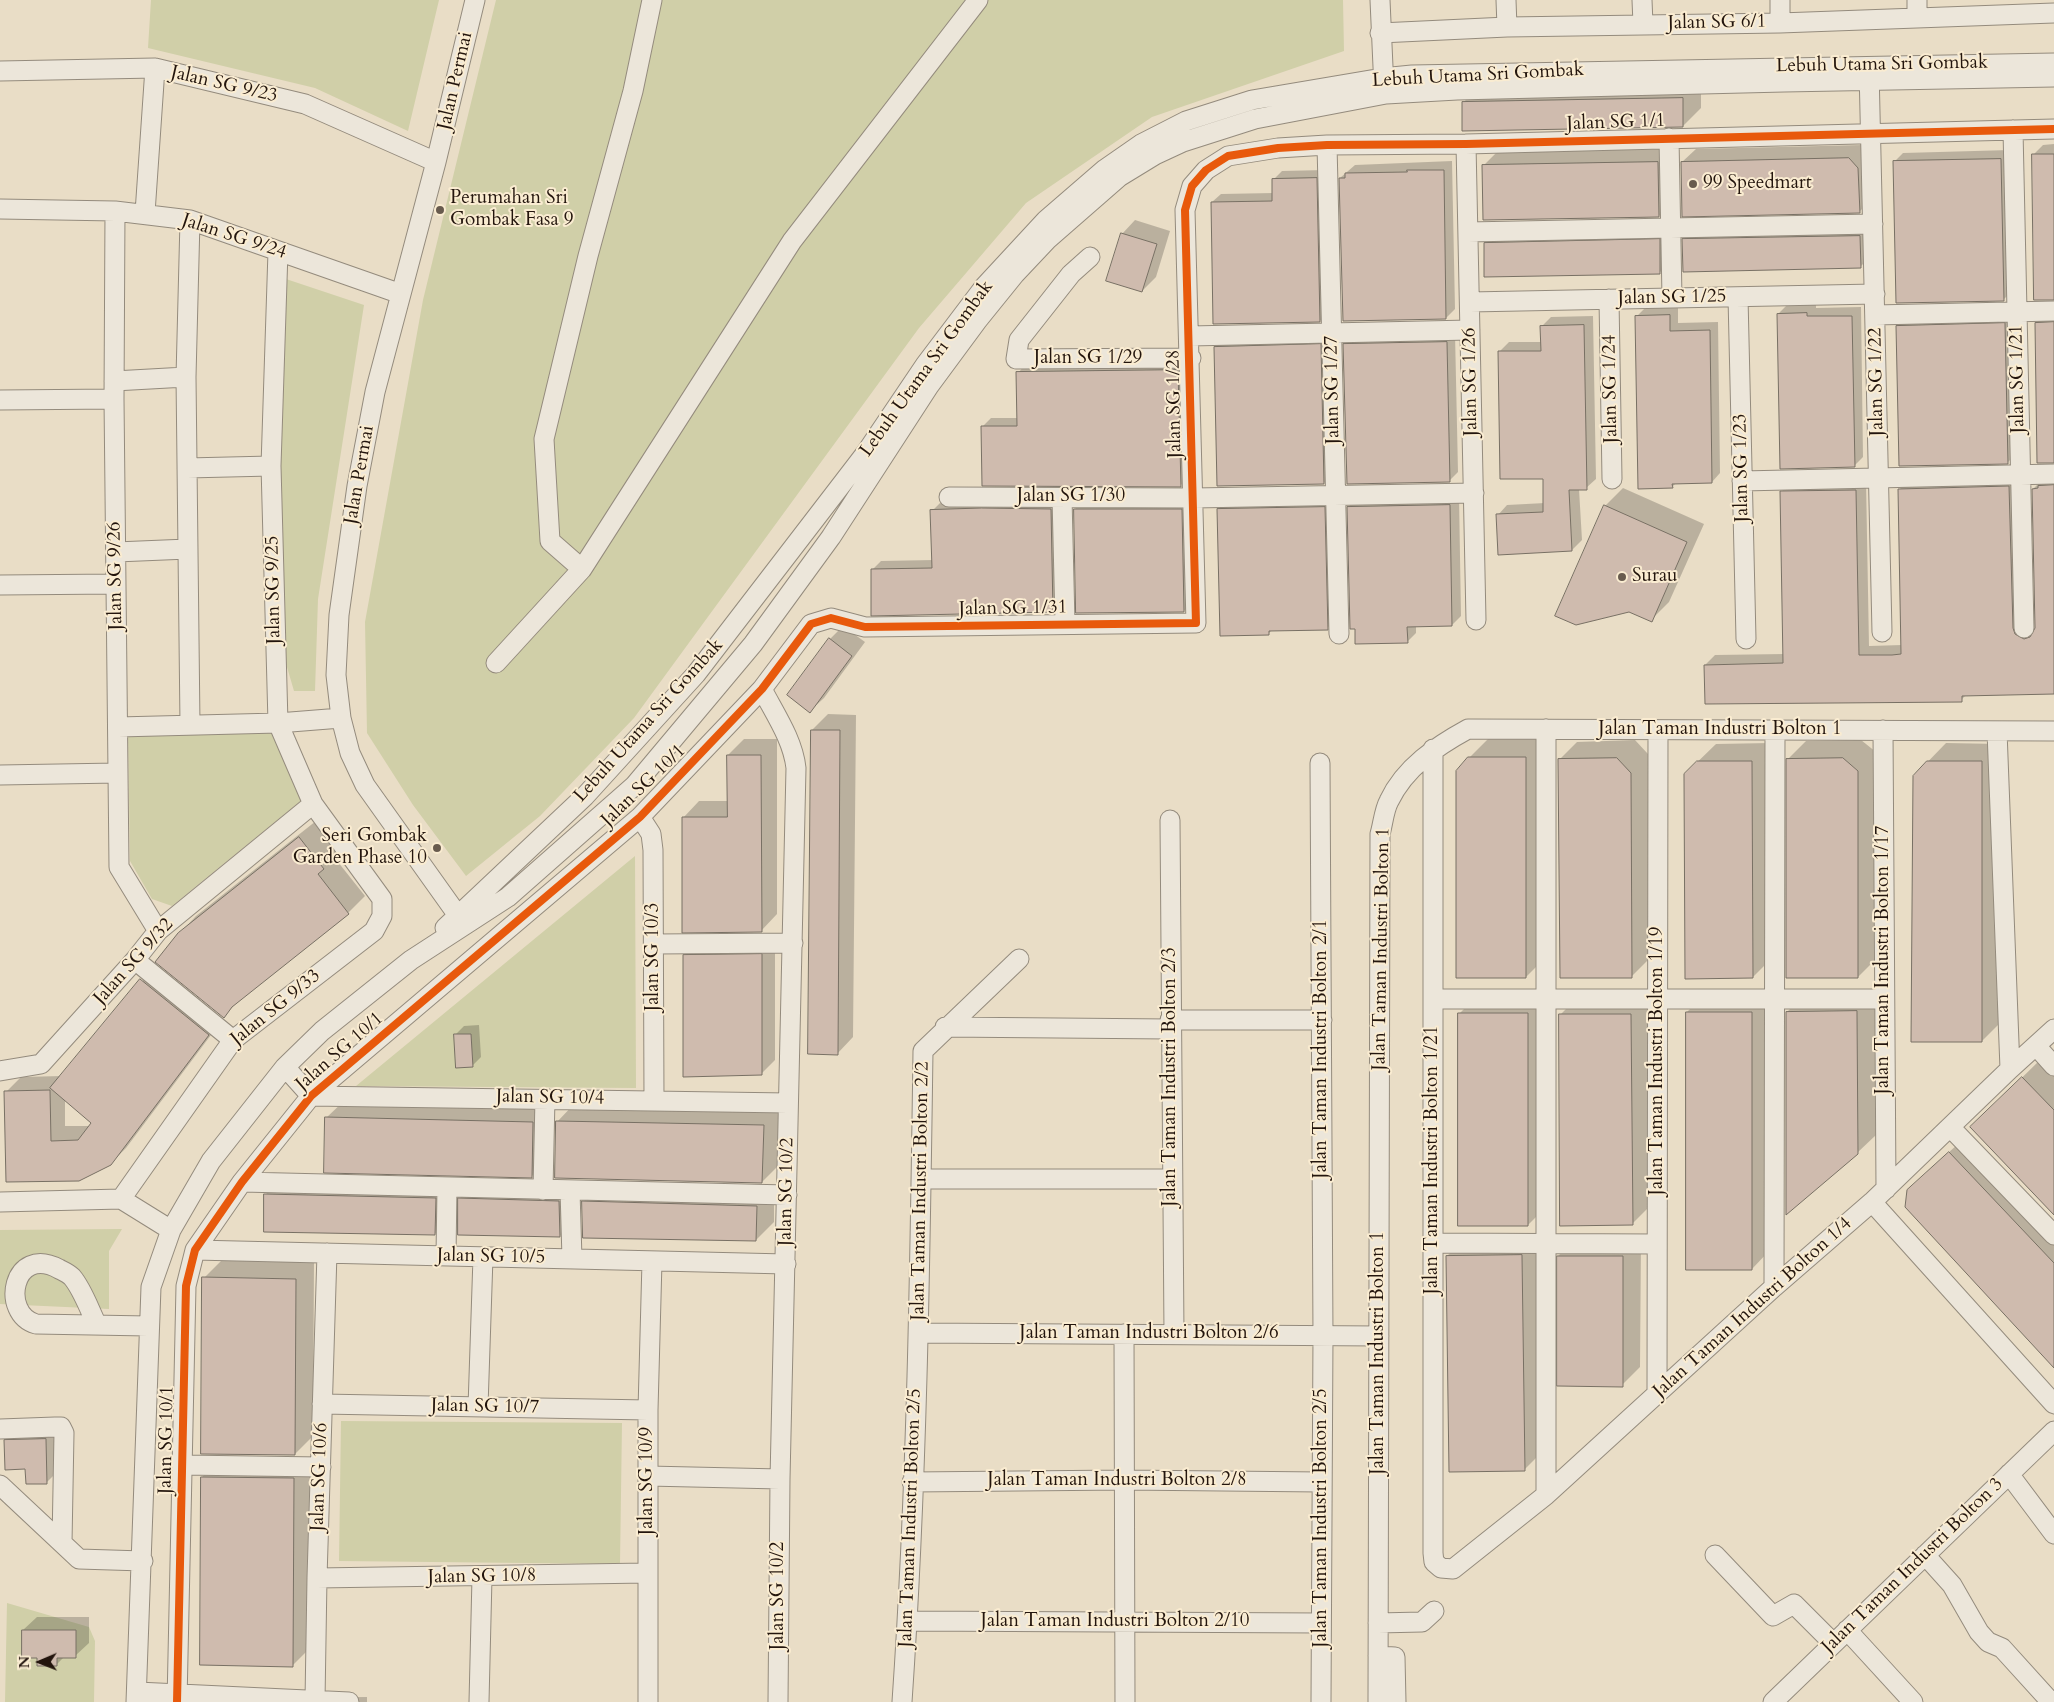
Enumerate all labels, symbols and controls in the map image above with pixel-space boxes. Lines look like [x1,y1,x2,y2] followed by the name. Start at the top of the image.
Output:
[1667,11,1767,35] street label: Jalan SG 6/1
[434,30,478,132] street label: Jalan Permai
[1776,52,1988,78] street label: Lebuh Utama Sri Gombak
[1371,59,1585,93] street label: Lebuh Utama Sri Gombak
[169,62,279,108] street label: Jalan SG 9/23
[1566,110,1666,136] street label: Jalan SG 1/1
[1703,173,1812,195] place label: 99 Speedmart
[1687,178,1699,190] marker: 99 Speedmart
[450,188,573,232] place label: Perumahan Sri Gombak Fasa 9
[434,204,446,216] marker: Perumahan Sri Gombak Fasa 9
[179,209,289,265] street label: Jalan SG 9/24
[855,276,999,462] street label: Lebuh Utama Sri Gombak
[1618,286,1726,310] street label: Jalan SG 1/25
[2006,325,2030,433] street label: Jalan SG 1/21
[1459,328,1483,436] street label: Jalan SG 1/26
[1865,328,1889,436] street label: Jalan SG 1/22
[1599,335,1623,443] street label: Jalan SG 1/24
[1321,336,1345,444] street label: Jalan SG 1/27
[1034,348,1142,370] street label: Jalan SG 1/29
[1163,350,1187,458] street label: Jalan SG 1/28
[1730,414,1754,522] street label: Jalan SG 1/23
[340,424,380,526] street label: Jalan Permai
[1017,486,1125,508] street label: Jalan SG 1/30
[104,522,128,630] street label: Jalan SG 9/26
[262,536,286,644] street label: Jalan SG 9/25
[1632,566,1678,588] place label: Surau
[1616,571,1628,583] marker: Surau
[959,597,1067,621] street label: Jalan SG 1/31
[570,635,728,807] street label: Lebuh Utama Sri Gombak
[1598,719,1842,741] street label: Jalan Taman Industri Bolton 1
[597,740,691,832] street label: Jalan SG 10/1
[1873,825,1895,1095] street label: Jalan Taman Industri Bolton 1/17
[293,826,427,870] place label: Seri Gombak Garden Phase 10
[1368,827,1396,1071] street label: Jalan Taman Industri Bolton 1
[431,842,443,854] marker: Seri Gombak Garden Phase 10
[643,903,665,1011] street label: Jalan SG 10/3
[89,914,179,1010] street label: Jalan SG 9/32
[1311,919,1333,1179] street label: Jalan Taman Industri Bolton 2/1
[1647,926,1669,1196] street label: Jalan Taman Industri Bolton 1/19
[1160,947,1182,1207] street label: Jalan Taman Industri Bolton 2/3
[227,965,325,1051] street label: Jalan SG 9/33
[292,1008,388,1096] street label: Jalan SG 10/1
[1422,1025,1444,1295] street label: Jalan Taman Industri Bolton 1/21
[907,1061,935,1321] street label: Jalan Taman Industri Bolton 2/2
[496,1086,604,1110] street label: Jalan SG 10/4
[775,1138,799,1246] street label: Jalan SG 10/2
[1649,1213,1857,1403] street label: Jalan Taman Industri Bolton 1/4
[1368,1231,1390,1475] street label: Jalan Taman Industri Bolton 1
[437,1245,545,1269] street label: Jalan SG 10/5
[1019,1323,1279,1345] street label: Jalan Taman Industri Bolton 2/6
[155,1386,179,1494] street label: Jalan SG 10/1
[895,1388,927,1648] street label: Jalan Taman Industri Bolton 2/5
[1311,1388,1333,1648] street label: Jalan Taman Industri Bolton 2/5
[431,1395,539,1419] street label: Jalan SG 10/7
[307,1422,333,1532] street label: Jalan SG 10/6
[637,1427,659,1535] street label: Jalan SG 10/9
[987,1470,1247,1492] street label: Jalan Taman Industri Bolton 2/8
[1818,1473,2008,1659] street label: Jalan Taman Industri Bolton 3
[768,1542,790,1650] street label: Jalan SG 10/2
[428,1565,536,1589] street label: Jalan SG 10/8
[980,1611,1250,1633] street label: Jalan Taman Industri Bolton 2/10
[15,1637,65,1687] north arrow
[15,1656,34,1669] text: N

